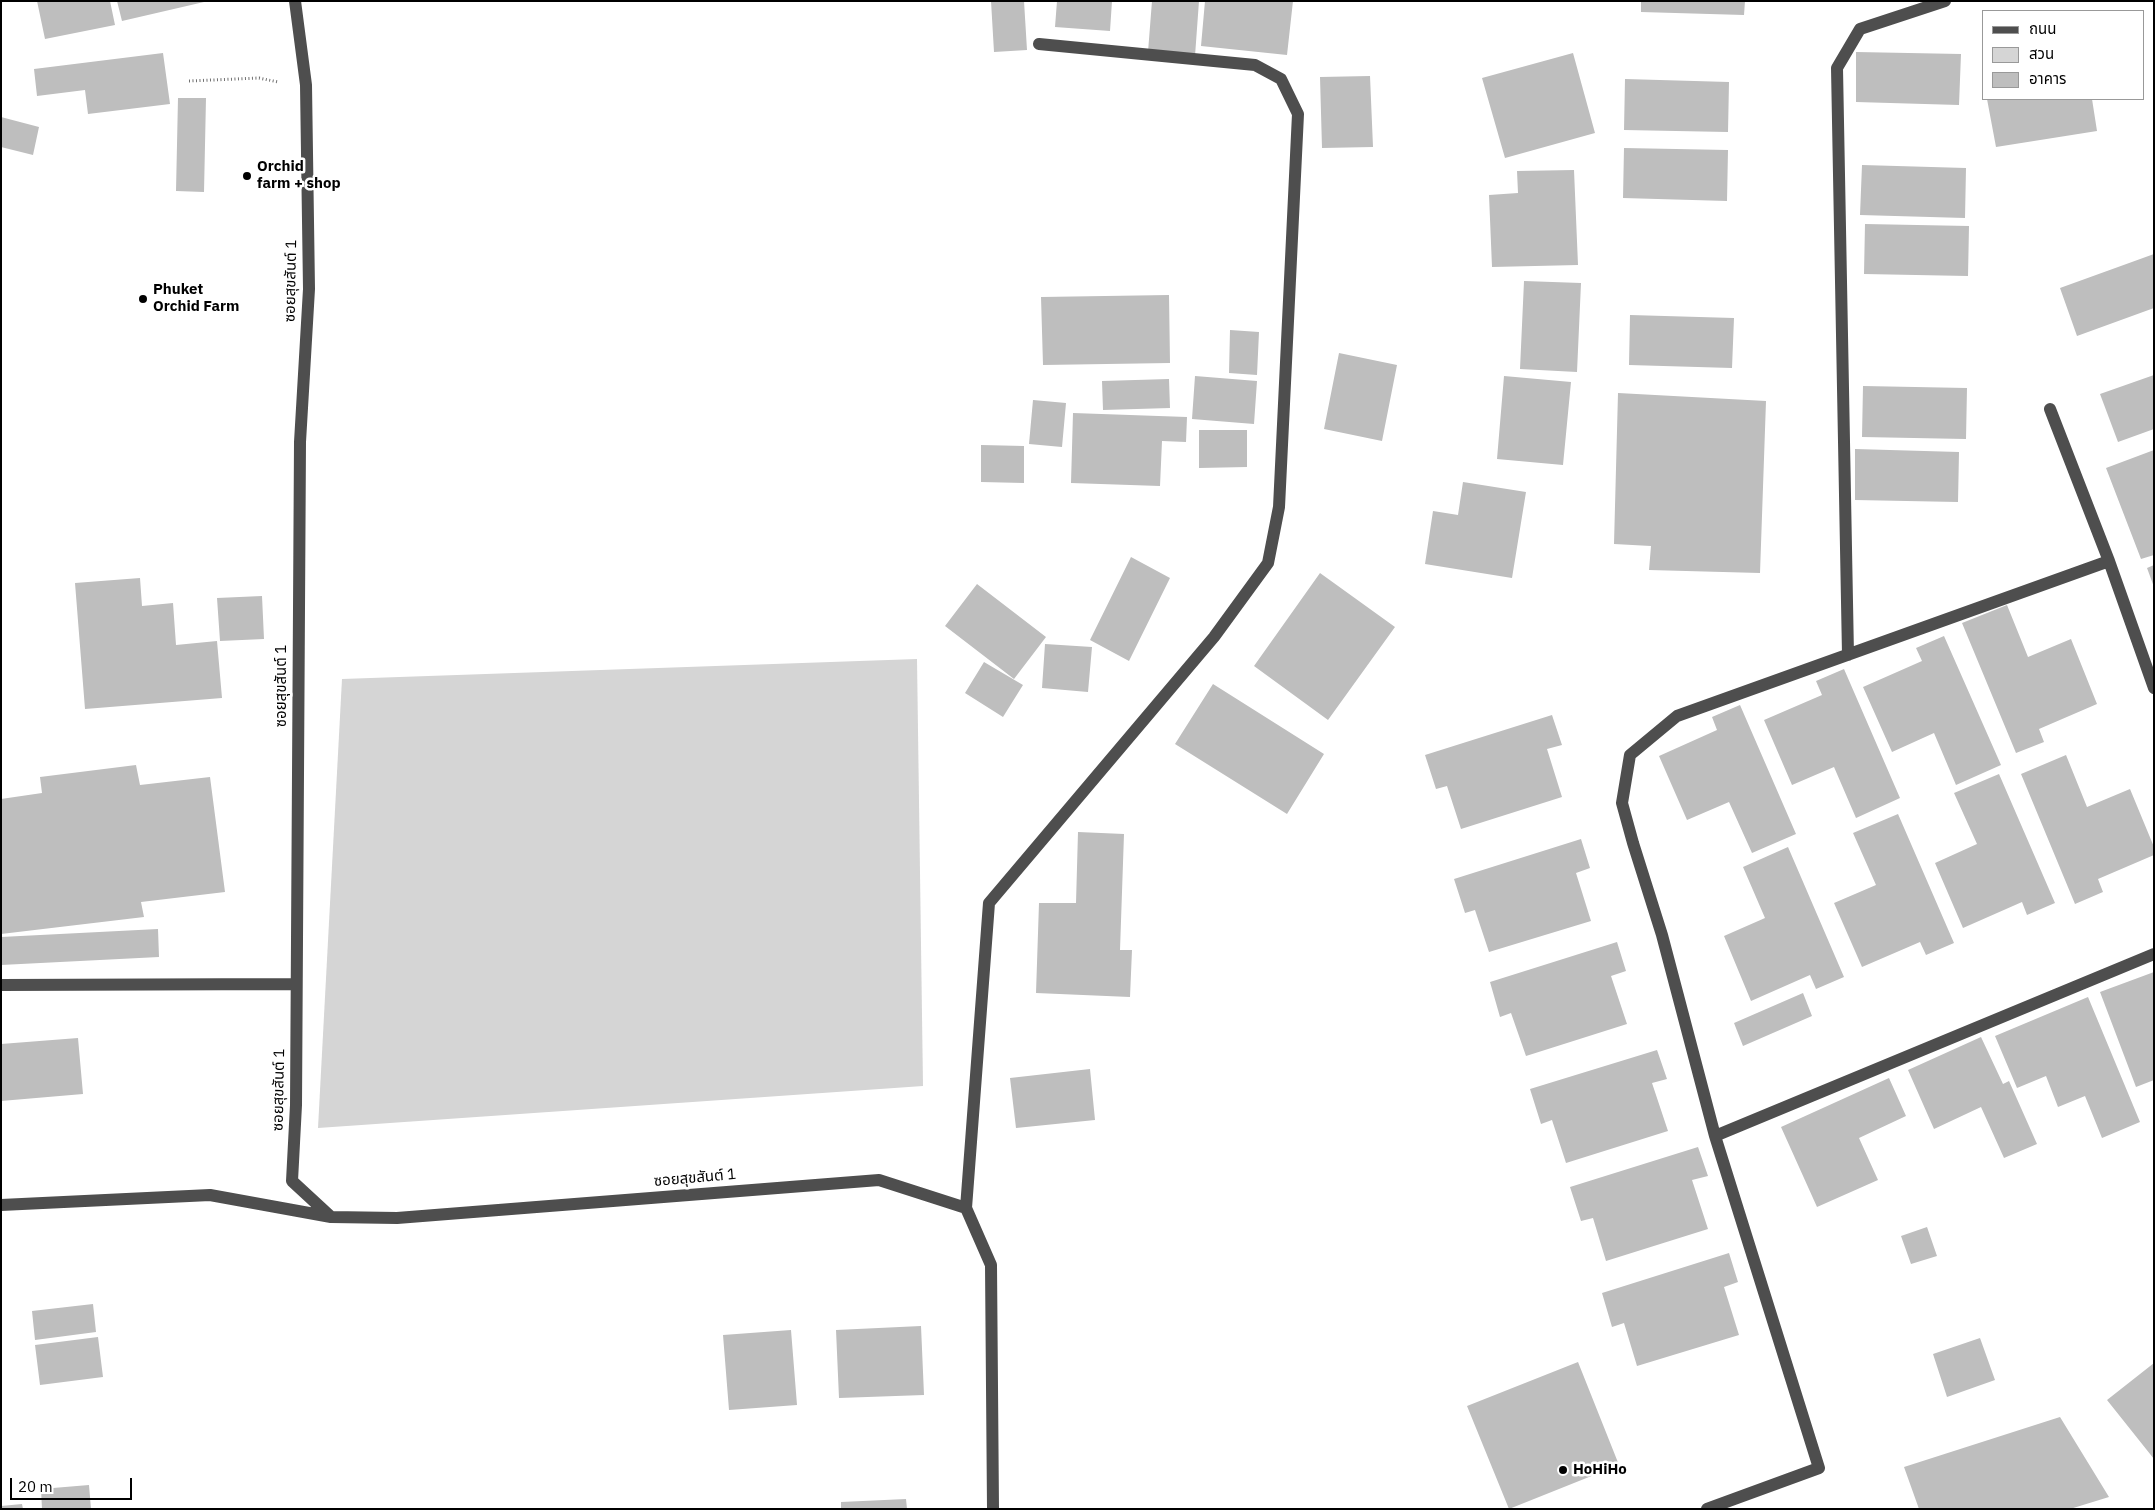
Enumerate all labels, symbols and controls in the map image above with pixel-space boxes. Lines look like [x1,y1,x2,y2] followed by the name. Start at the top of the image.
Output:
[1982,10,2145,100] legend
[2029,19,2056,38] text: ถนน
[2029,44,2054,63] text: สวน
[2029,69,2066,88] text: อาคาร
[257,158,341,193] place label: Orchid farm + shop
[241,170,253,182] marker: Orchid farm + shop
[281,240,301,322] street label: ซอยสุขสันต์ 1
[153,281,240,316] place label: Phuket Orchid Farm
[137,293,149,305] marker: Phuket Orchid Farm
[273,645,291,727] street label: ซอยสุขสันต์ 1
[269,1049,289,1131] street label: ซอยสุขสันต์ 1
[653,1165,737,1191] street label: ซอยสุขสันต์ 1
[1573,1461,1627,1479] place label: HoHiHo
[1557,1464,1569,1476] marker: HoHiHo
[12,1468,135,1500] scale bar
[18,1477,53,1496] text: 20 m

